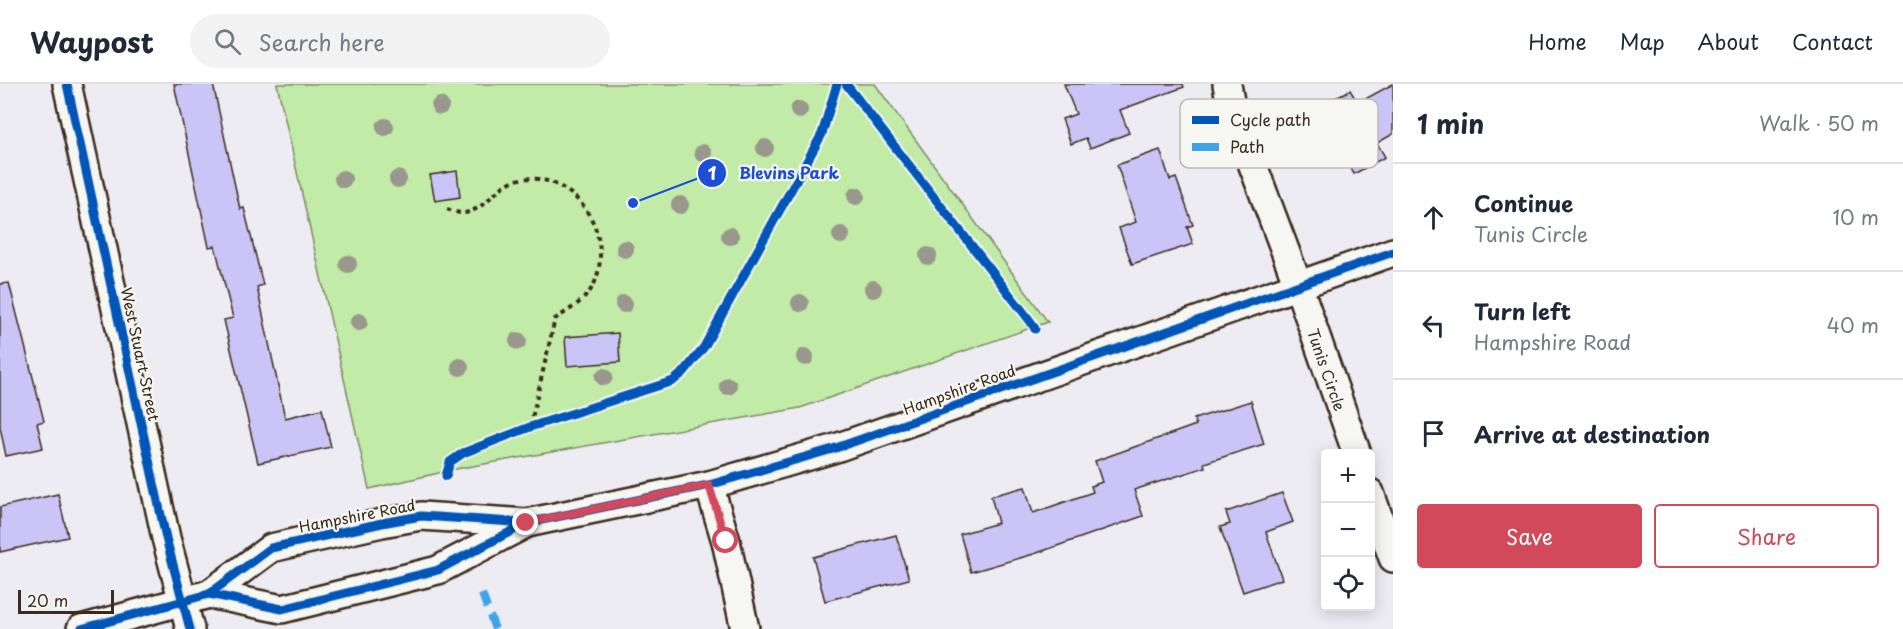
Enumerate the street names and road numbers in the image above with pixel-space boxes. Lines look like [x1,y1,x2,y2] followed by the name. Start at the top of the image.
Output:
[116,285,166,423] street label: West Stuart Street
[1302,325,1352,414] street label: Tunis Circle
[900,358,1018,420] street label: Hampshire Road
[297,492,417,538] street label: Hampshire Road

